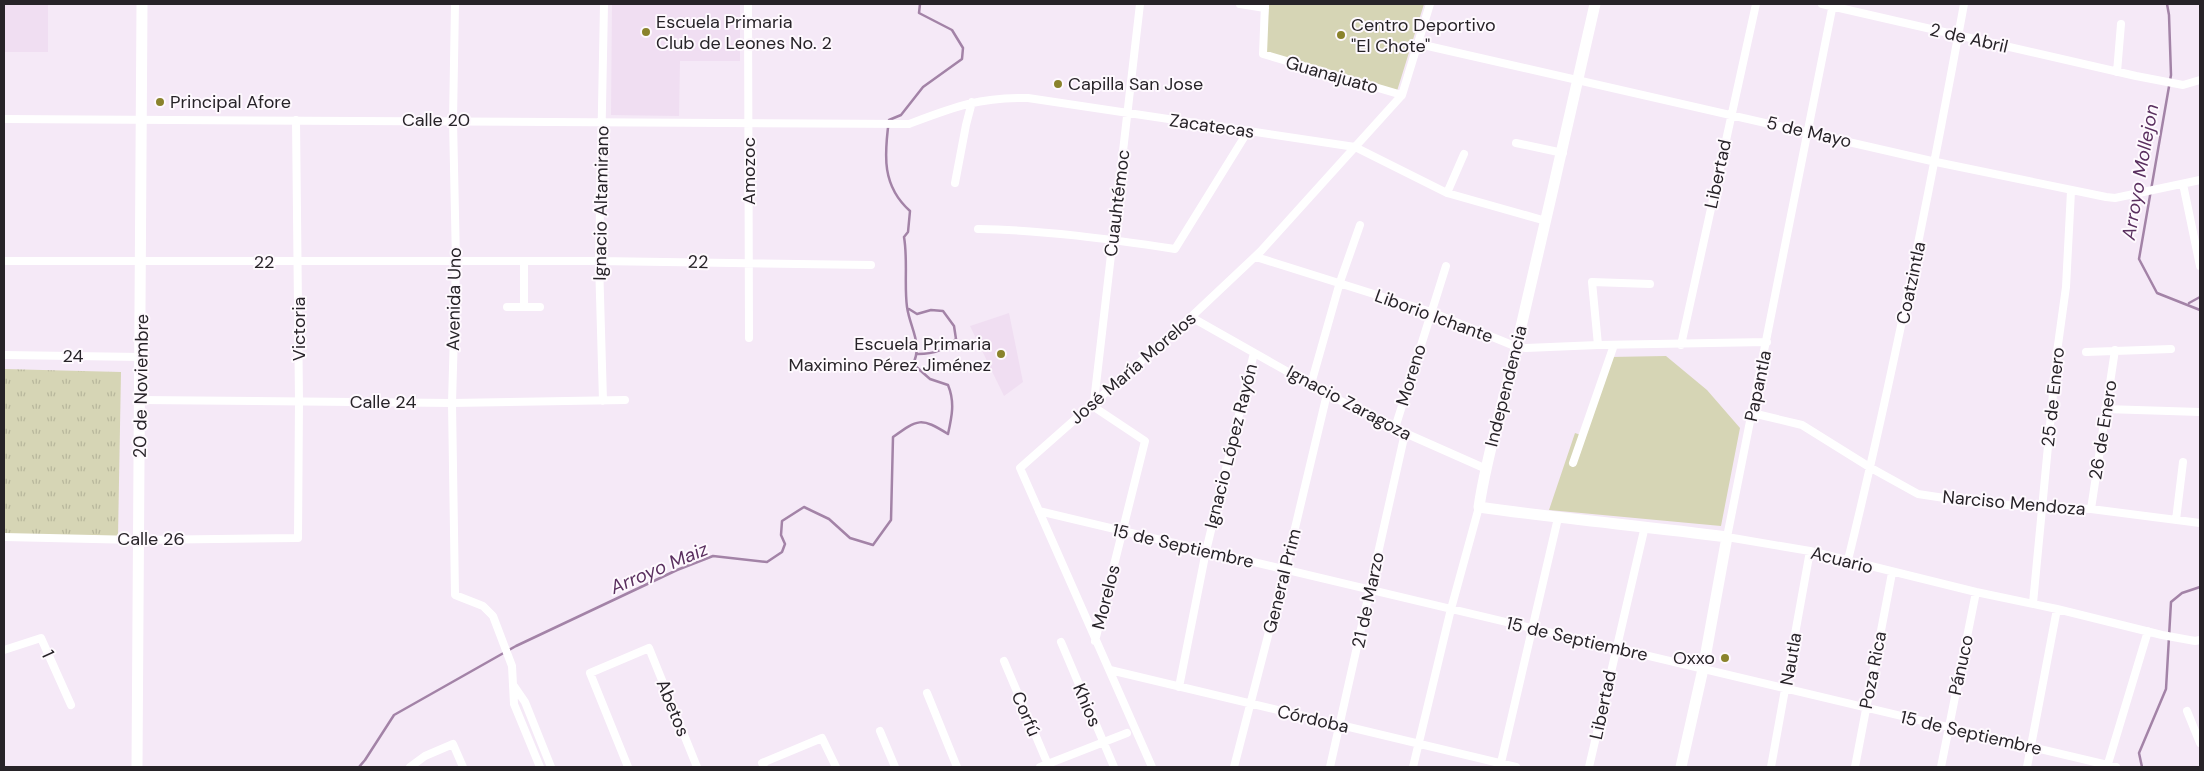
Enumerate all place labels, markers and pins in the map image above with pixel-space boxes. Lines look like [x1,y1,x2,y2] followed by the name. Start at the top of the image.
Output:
[656,10,832,55] place label: Escuela Primaria Club de Leones No. 2
[1351,13,1496,58] place label: Centro Deportivo "El Chote"
[640,26,652,38] marker: Escuela Primaria Club de Leones No. 2
[1335,29,1347,41] marker: Centro Deportivo "El Chote"
[1068,72,1203,96] place label: Capilla San Jose
[1052,78,1064,90] marker: Capilla San Jose
[170,90,291,114] place label: Principal Afore
[154,96,166,108] marker: Principal Afore
[789,332,991,377] place label: Escuela Primaria Maximino Pérez Jiménez
[995,348,1007,360] marker: Escuela Primaria Maximino Pérez Jiménez
[1673,646,1715,670] place label: Oxxo
[1719,652,1731,664] marker: Oxxo

